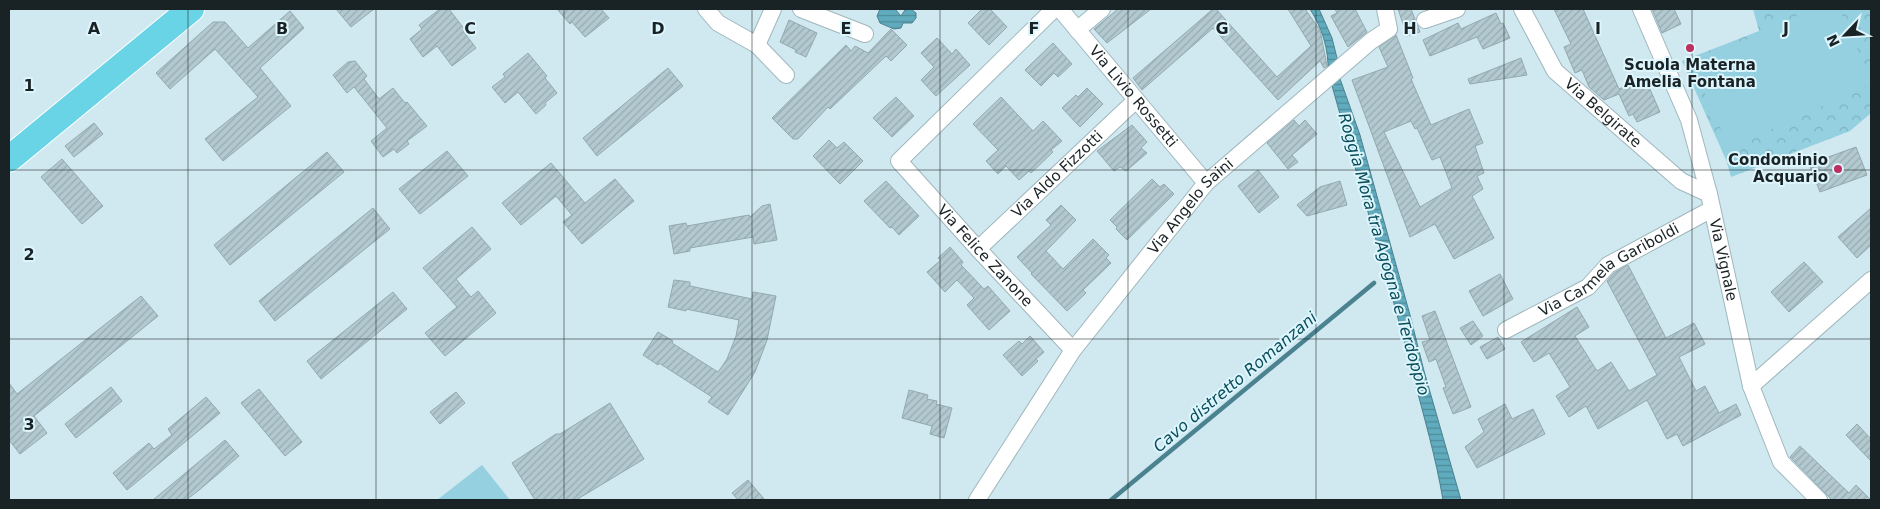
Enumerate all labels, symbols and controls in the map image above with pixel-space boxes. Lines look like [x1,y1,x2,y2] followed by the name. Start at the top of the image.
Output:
[1820,10,1870,60] north arrow
[88,19,101,38] text: A
[276,19,288,38] text: B
[464,19,476,38] text: C
[651,19,665,38] text: D
[841,19,851,38] text: E
[1029,19,1039,38] text: F
[1215,19,1229,38] text: G
[1403,19,1417,38] text: H
[1595,19,1601,38] text: I
[1782,19,1789,38] text: J
[1823,32,1843,49] text: N
[1085,42,1181,151] street label: Via Livio Rossetti
[1684,42,1696,54] marker: Scuola Materna Amelia Fontana
[1624,56,1756,91] place label: Scuola Materna Amelia Fontana
[1561,75,1645,151] street label: Via Belgirate
[23,76,35,95] text: 1
[1334,111,1434,398] water label: Roggia Mora tra Agogna e Terdoppio
[1008,127,1107,221] street label: Via Aldo Fizzotti
[1728,151,1828,186] place label: Condominio Acquario
[1144,155,1237,258] street label: Via Angelo Saini
[1832,163,1844,175] marker: Condominio Acquario
[933,201,1037,311] street label: Via Felice Zanone
[1706,217,1741,303] street label: Via Vignale
[1536,219,1682,320] street label: Via Carmela Gariboldi
[23,245,35,264] text: 2
[1149,308,1321,456] water label: Cavo distretto Romanzani
[23,415,35,434] text: 3

